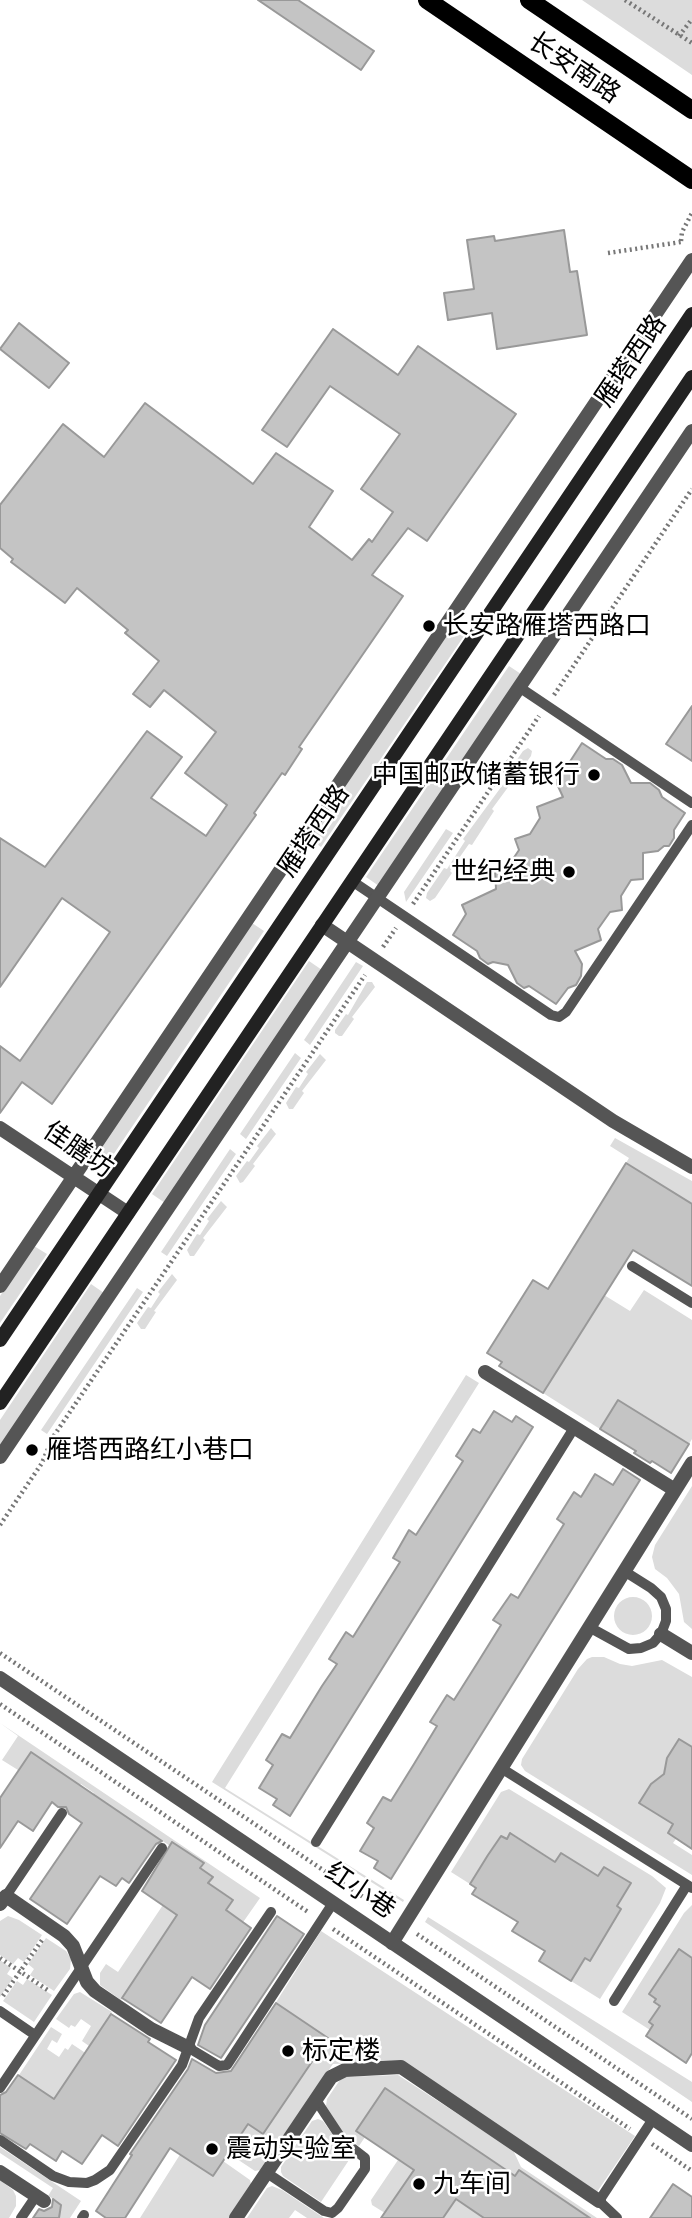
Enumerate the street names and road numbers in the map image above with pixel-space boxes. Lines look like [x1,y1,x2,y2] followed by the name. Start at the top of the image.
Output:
[522,26,626,110] street label: 长安南路
[589,309,673,413] street label: 雁塔西路
[272,779,356,883] street label: 雁塔西路
[37,1115,119,1185] street label: 佳膳坊
[319,1856,401,1926] street label: 红小巷

